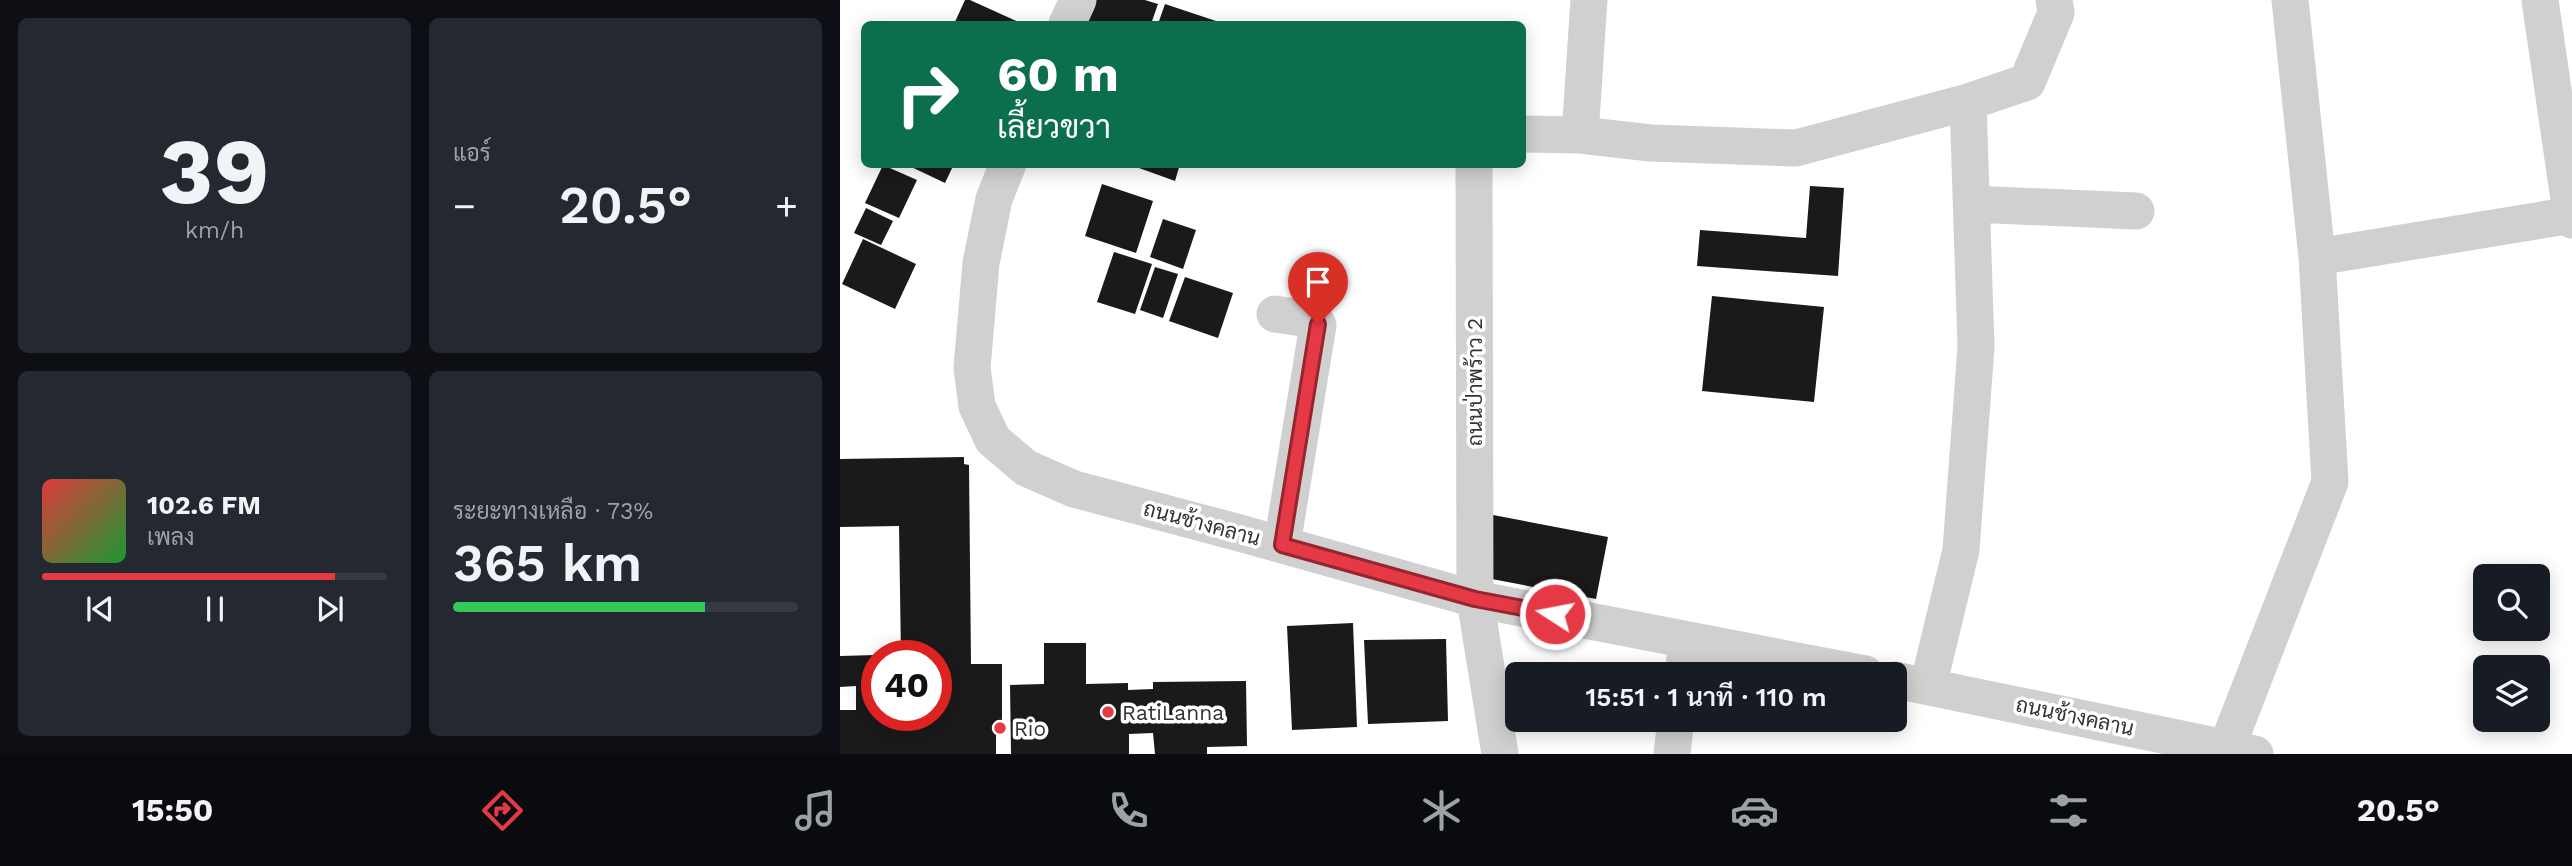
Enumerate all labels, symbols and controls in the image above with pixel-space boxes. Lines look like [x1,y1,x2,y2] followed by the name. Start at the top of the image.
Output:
[997,45,1119,103] text: 60 m
[882,49,973,140] icon: right
[997,108,1111,146] text: เลี้ยวขวา
[159,118,270,225] text: 39
[453,140,491,167] text: แอร์
[559,175,692,236] text: 20.5°
[453,184,476,228] text: −
[775,184,798,228] text: +
[185,217,244,244] text: km/h
[1288,252,1348,324] pin
[1299,263,1337,301] icon: arrive
[1462,318,1487,446] street label: ถนนป่าพร้าว 2
[147,490,261,520] text: 102.6 FM
[1141,495,1263,551] street label: ถนนช้างคลาน
[453,498,653,525] text: ระยะทางเหลือ · 73%
[147,524,194,551] text: เพลง
[453,533,642,594] text: 365 km
[2473,564,2550,732] map controls
[2473,564,2550,641] button: search
[1518,577,1592,651] position arrow
[81,590,119,628] icon: previous
[196,590,234,628] icon: pause
[311,590,349,628] icon: next
[861,640,952,731] speed limit sign: 40
[2473,655,2550,732] button: layers
[1586,682,1826,712] text: 15:51 · 1 นาที · 110 m
[2014,691,2136,741] street label: ถนนช้างคลาน
[1122,700,1224,725] place label: RatiLanna
[1100,704,1116,720] marker: RatiLanna
[1014,716,1046,741] place label: Rio
[992,720,1008,736] marker: Rio
[478,786,527,835] icon: directions
[791,786,840,835] icon: music
[1104,786,1153,835] icon: phone
[1417,786,1466,835] icon: climate
[1730,786,1779,835] icon: car
[2044,786,2093,835] icon: filters
[132,791,213,829] text: 15:50
[2357,791,2440,829] text: 20.5°

